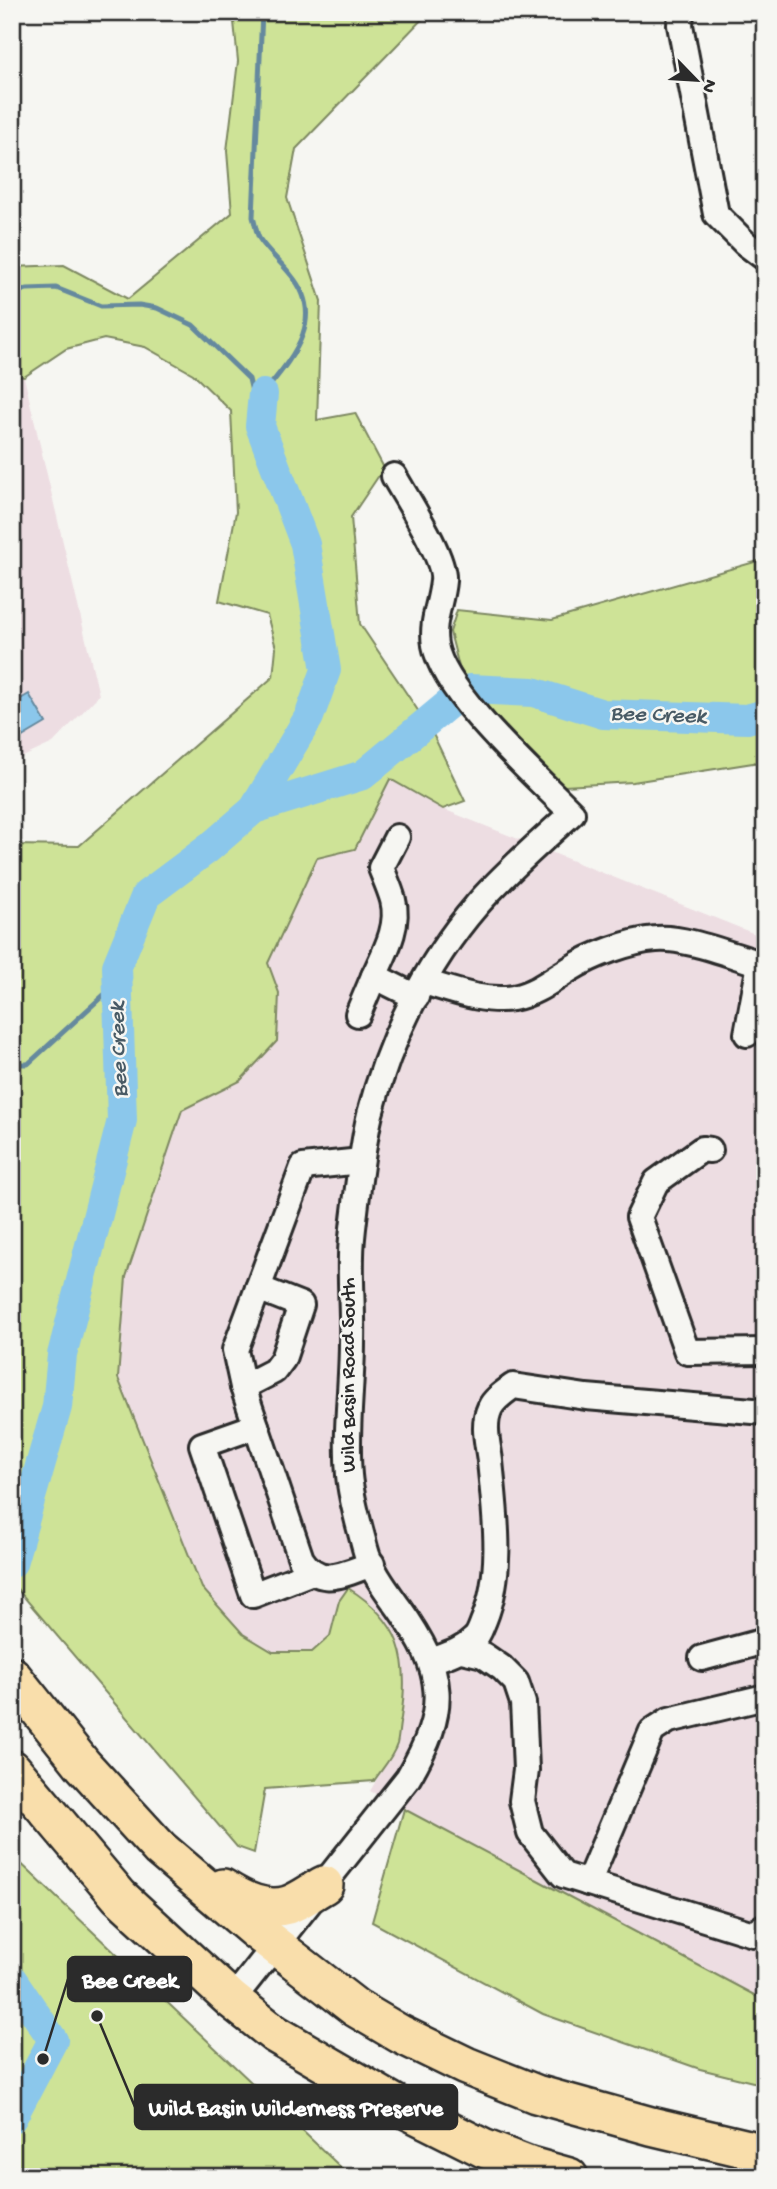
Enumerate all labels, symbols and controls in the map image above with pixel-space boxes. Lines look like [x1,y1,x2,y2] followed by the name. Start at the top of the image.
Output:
[662,46,732,116] north arrow
[695,75,721,96] text: N
[610,701,709,731] water label: Bee Creek
[105,999,135,1098] water label: Bee Creek
[338,1277,363,1473] street label: Wild Basin Road South
[68,1957,191,2001] callout: Bee Creek
[81,1969,181,1996] text: Bee Creek
[135,2085,457,2129] callout: Wild Basin Wilderness Preserve
[148,2097,444,2124] text: Wild Basin Wilderness Preserve

